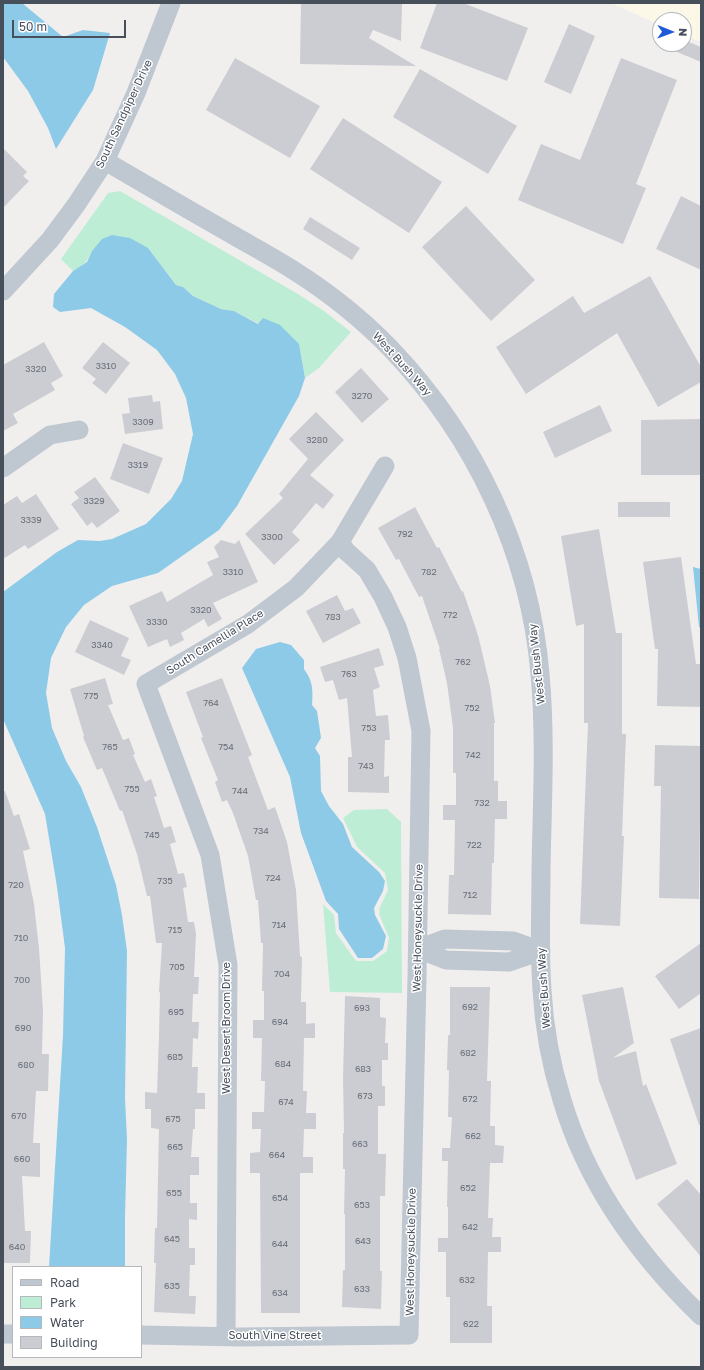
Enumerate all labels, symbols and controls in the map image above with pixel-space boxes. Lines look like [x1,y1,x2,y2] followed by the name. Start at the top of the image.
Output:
[14,12,128,38] scale bar
[652,12,692,52] north arrow
[19,19,47,34] text: 50 m
[677,28,690,37] text: N
[93,58,155,170] street label: South Sandpiper Drive
[370,329,434,399] street label: West Bush Way
[96,361,116,371] house number: 3310
[25,364,47,374] house number: 3320
[352,391,372,401] house number: 3270
[132,417,154,427] house number: 3309
[306,435,328,445] house number: 3280
[128,460,148,470] house number: 3319
[83,496,105,506] house number: 3329
[20,515,42,525] house number: 3339
[397,529,413,539] house number: 792
[261,532,283,542] house number: 3300
[223,567,243,577] house number: 3310
[421,567,437,577] house number: 782
[190,605,212,615] house number: 3320
[164,607,266,677] street label: South Camellia Place
[443,610,457,620] house number: 772
[325,612,341,622] house number: 783
[146,617,168,627] house number: 3330
[526,623,548,705] street label: West Bush Way
[91,640,113,650] house number: 3340
[455,657,471,667] house number: 762
[341,669,357,679] house number: 763
[84,691,98,701] house number: 775
[203,698,219,708] house number: 764
[464,703,480,713] house number: 752
[361,723,377,733] house number: 753
[102,742,118,752] house number: 765
[218,742,234,752] house number: 754
[465,750,481,760] house number: 742
[358,761,374,771] house number: 743
[124,784,140,794] house number: 755
[232,786,248,796] house number: 744
[474,798,490,808] house number: 732
[253,826,269,836] house number: 734
[144,830,160,840] house number: 745
[466,840,482,850] house number: 722
[410,864,426,992] street label: West Honeysuckle Drive
[265,873,281,883] house number: 724
[157,876,173,886] house number: 735
[8,880,24,890] house number: 720
[463,890,477,900] house number: 712
[272,920,286,930] house number: 714
[168,925,182,935] house number: 715
[14,933,28,943] house number: 710
[535,947,553,1029] street label: West Bush Way
[169,962,185,972] house number: 705
[220,962,234,1094] street label: West Desert Broom Drive
[274,969,290,979] house number: 704
[14,975,30,985] house number: 700
[462,1002,478,1012] house number: 692
[354,1003,370,1013] house number: 693
[168,1007,184,1017] house number: 695
[272,1017,288,1027] house number: 694
[15,1023,31,1033] house number: 690
[460,1048,476,1058] house number: 682
[167,1052,183,1062] house number: 685
[275,1059,291,1069] house number: 684
[18,1060,34,1070] house number: 680
[355,1064,371,1074] house number: 683
[357,1091,373,1101] house number: 673
[462,1094,478,1104] house number: 672
[278,1097,294,1107] house number: 674
[11,1111,27,1121] house number: 670
[165,1114,181,1124] house number: 675
[465,1131,481,1141] house number: 662
[352,1139,368,1149] house number: 663
[167,1142,183,1152] house number: 665
[269,1150,285,1160] house number: 664
[14,1154,30,1164] house number: 660
[460,1183,476,1193] house number: 652
[166,1188,182,1198] house number: 655
[403,1188,419,1316] street label: West Honeysuckle Drive
[272,1193,288,1203] house number: 654
[354,1200,370,1210] house number: 653
[462,1222,478,1232] house number: 642
[164,1234,180,1244] house number: 645
[355,1236,371,1246] house number: 643
[272,1239,288,1249] house number: 644
[9,1242,25,1252] house number: 640
[12,1266,142,1358] legend
[50,1275,79,1290] text: Road
[459,1275,475,1285] house number: 632
[164,1281,180,1291] house number: 635
[354,1284,370,1294] house number: 633
[272,1288,288,1298] house number: 634
[50,1295,76,1310] text: Park
[50,1315,84,1330] text: Water
[463,1319,479,1329] house number: 622
[229,1329,321,1343] street label: South Vine Street
[50,1335,98,1350] text: Building

